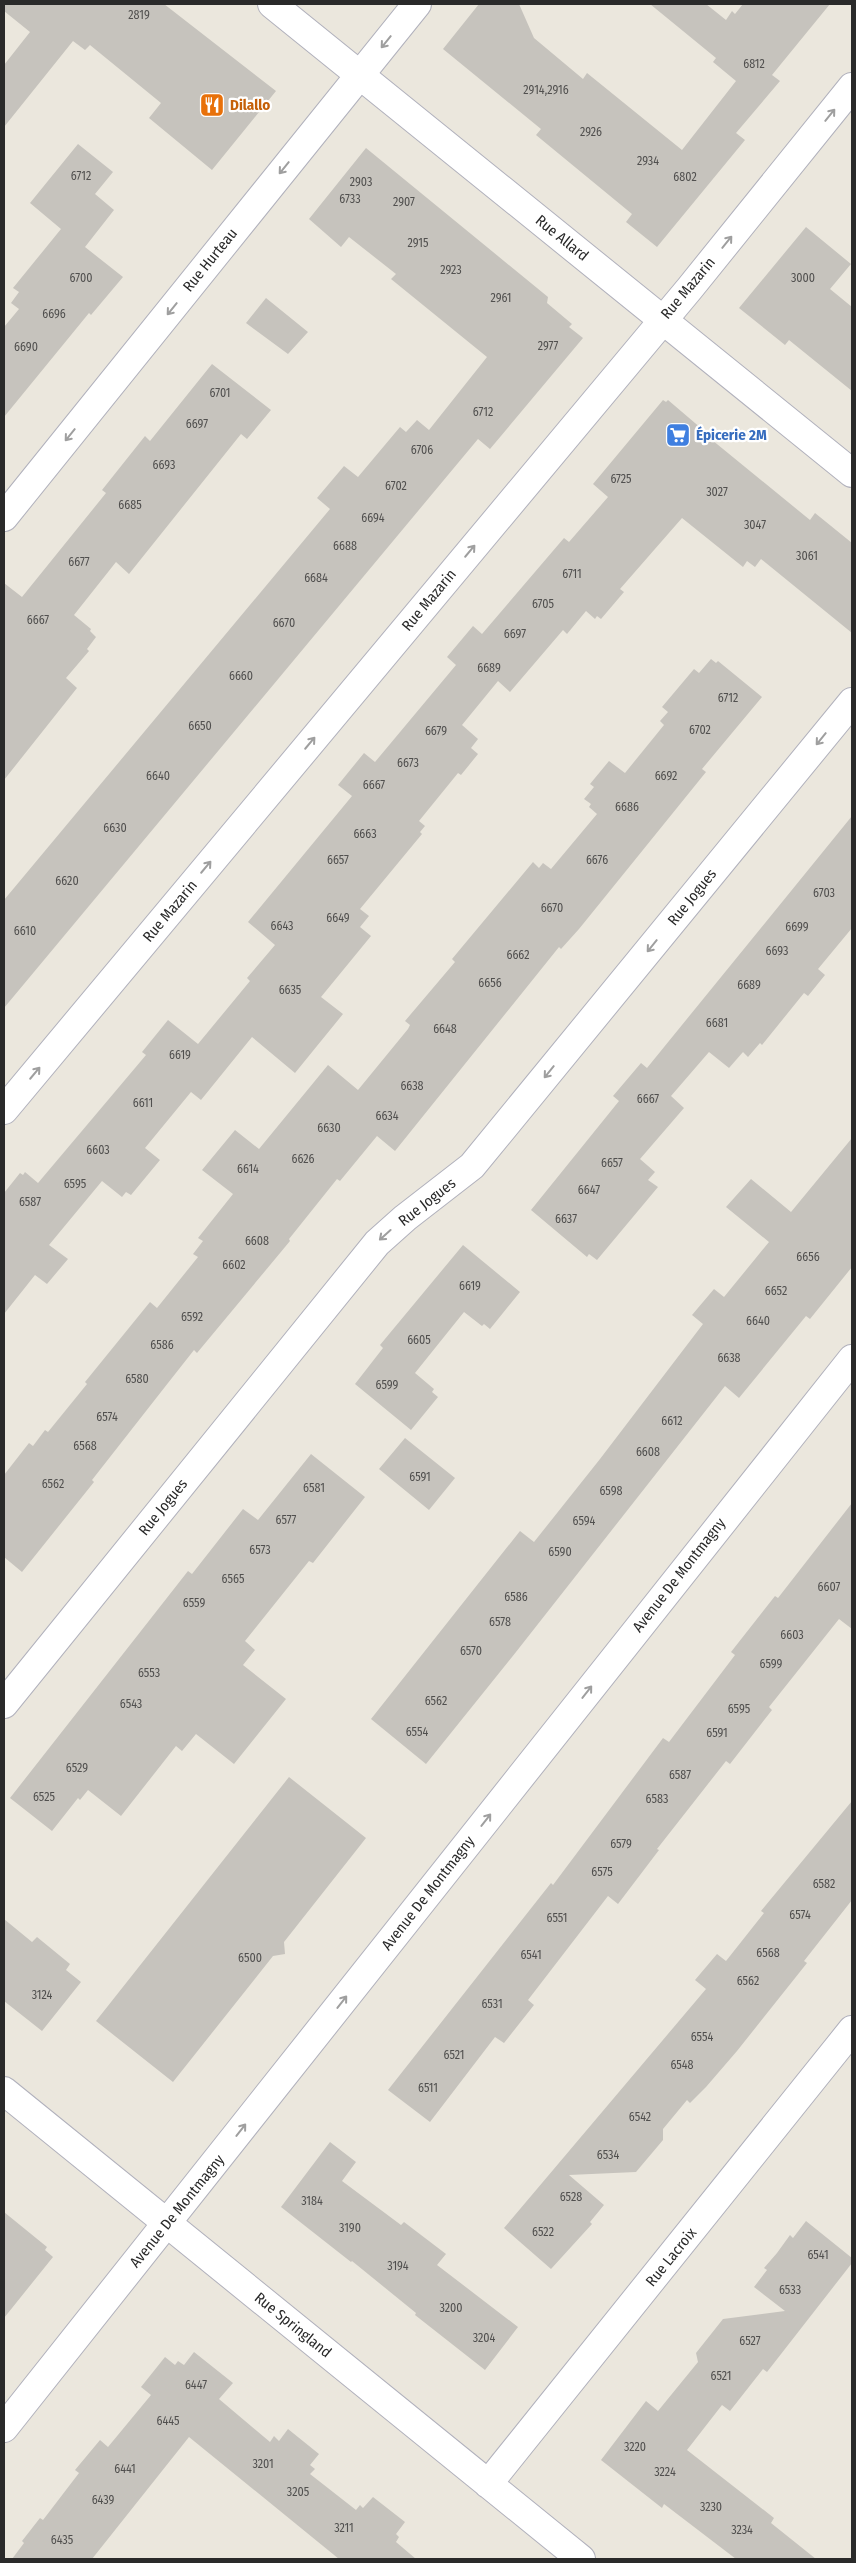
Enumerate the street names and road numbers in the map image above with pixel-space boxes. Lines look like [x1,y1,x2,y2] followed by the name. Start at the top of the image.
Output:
[532,211,592,265] street label: Rue Allard
[179,225,241,295] street label: Rue Hurteau
[657,253,719,323] street label: Rue Mazarin
[398,565,460,635] street label: Rue Mazarin
[664,865,720,929] street label: Rue Jogues
[139,876,201,946] street label: Rue Mazarin
[395,1174,459,1230] street label: Rue Jogues
[135,1475,191,1539] street label: Rue Jogues
[629,1514,729,1636] street label: Avenue De Montmagny
[378,1832,478,1954] street label: Avenue De Montmagny
[126,2151,228,2271] street label: Avenue De Montmagny
[642,2224,700,2290] street label: Rue Lacroix
[251,2289,335,2361] street label: Rue Springland

